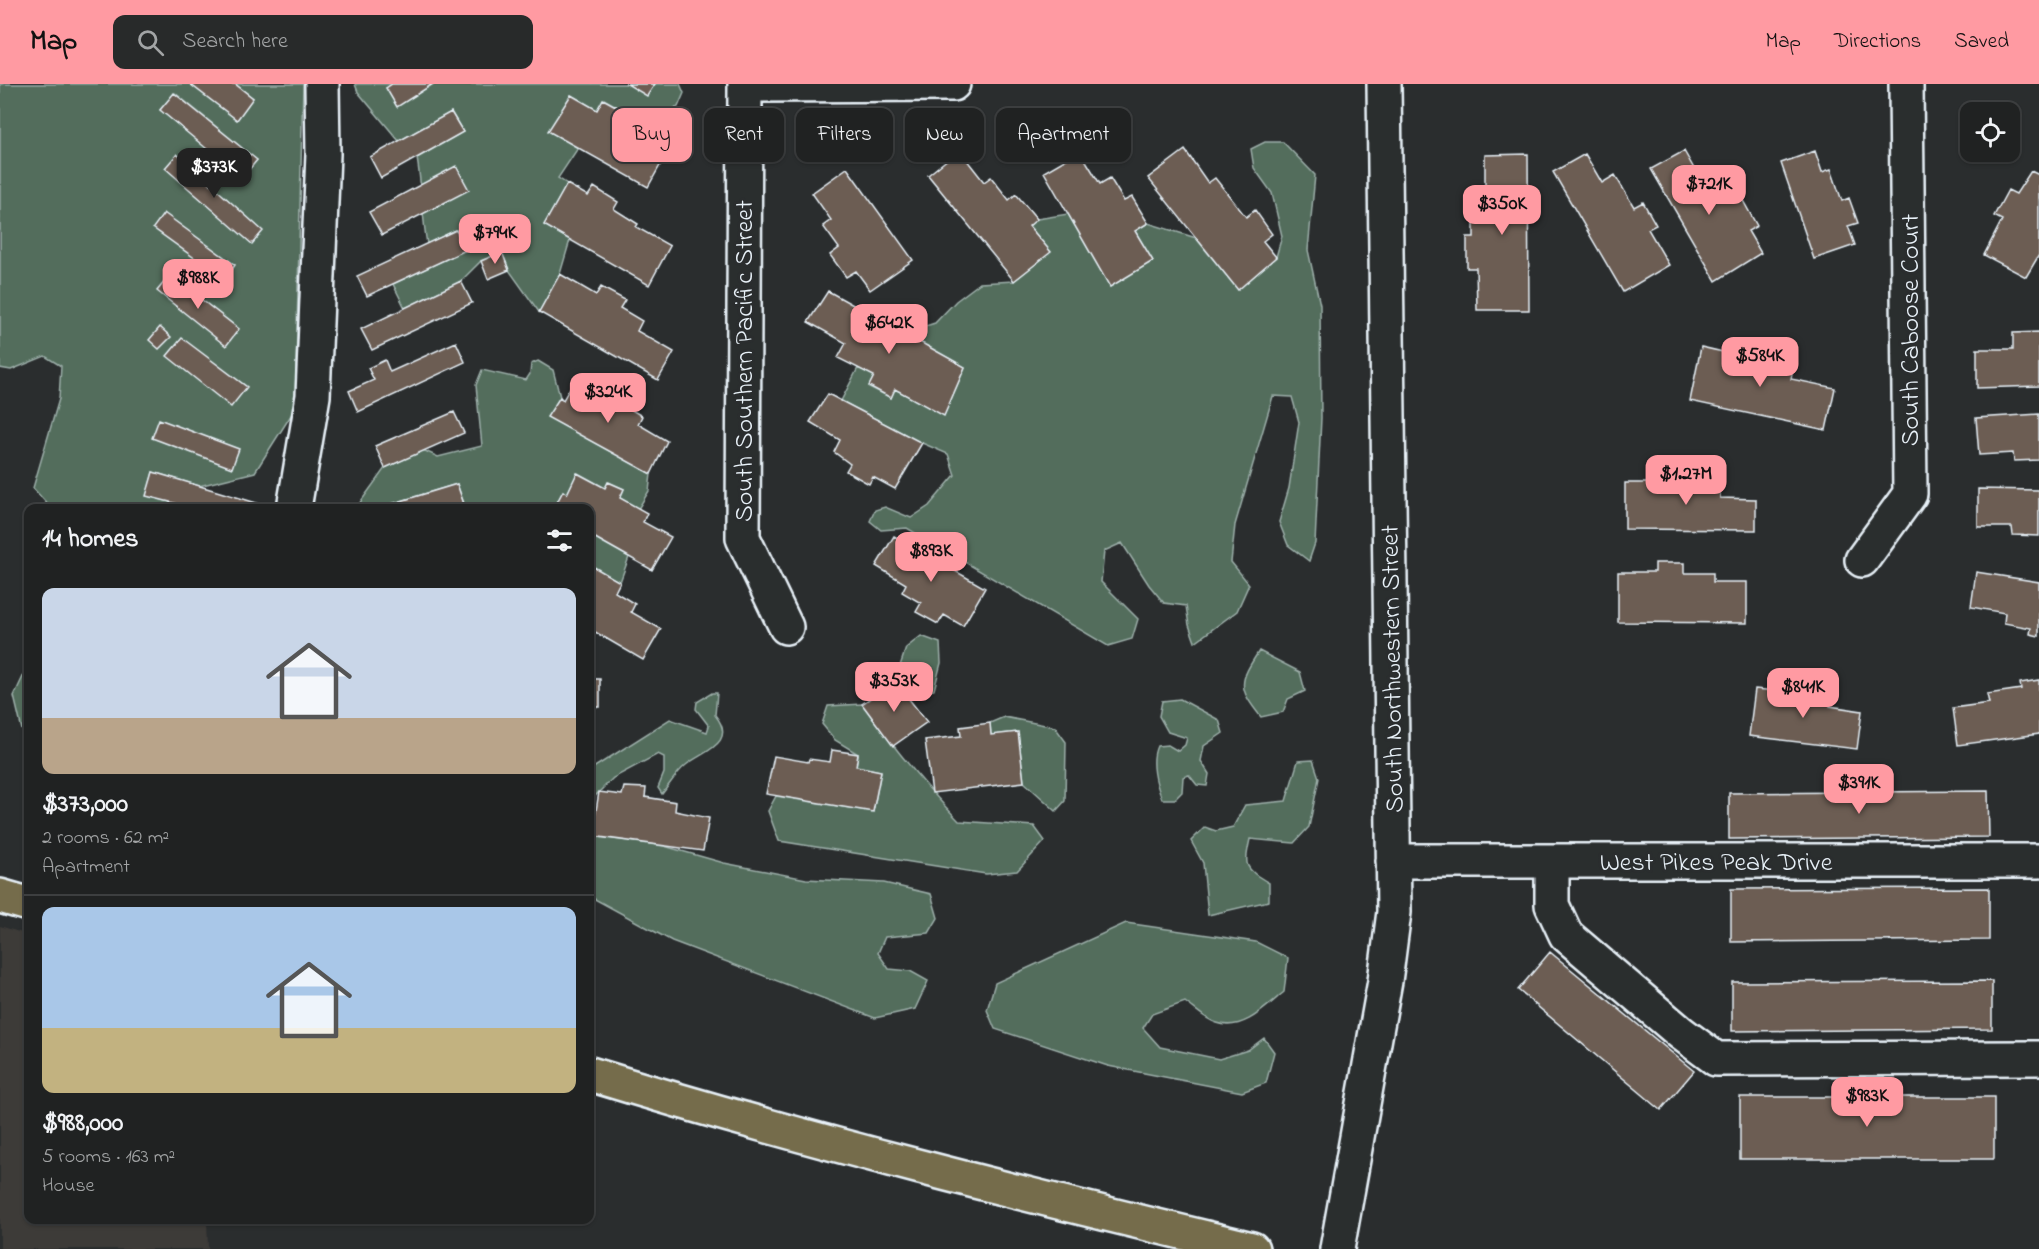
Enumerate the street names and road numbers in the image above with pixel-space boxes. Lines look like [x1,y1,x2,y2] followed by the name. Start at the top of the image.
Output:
[727,200,765,522] street label: South Southern Pacific Street
[1893,214,1931,446] street label: South Caboose Court
[1372,524,1416,813] street label: South Northwestern Street
[1600,845,1833,883] street label: West Pikes Peak Drive

